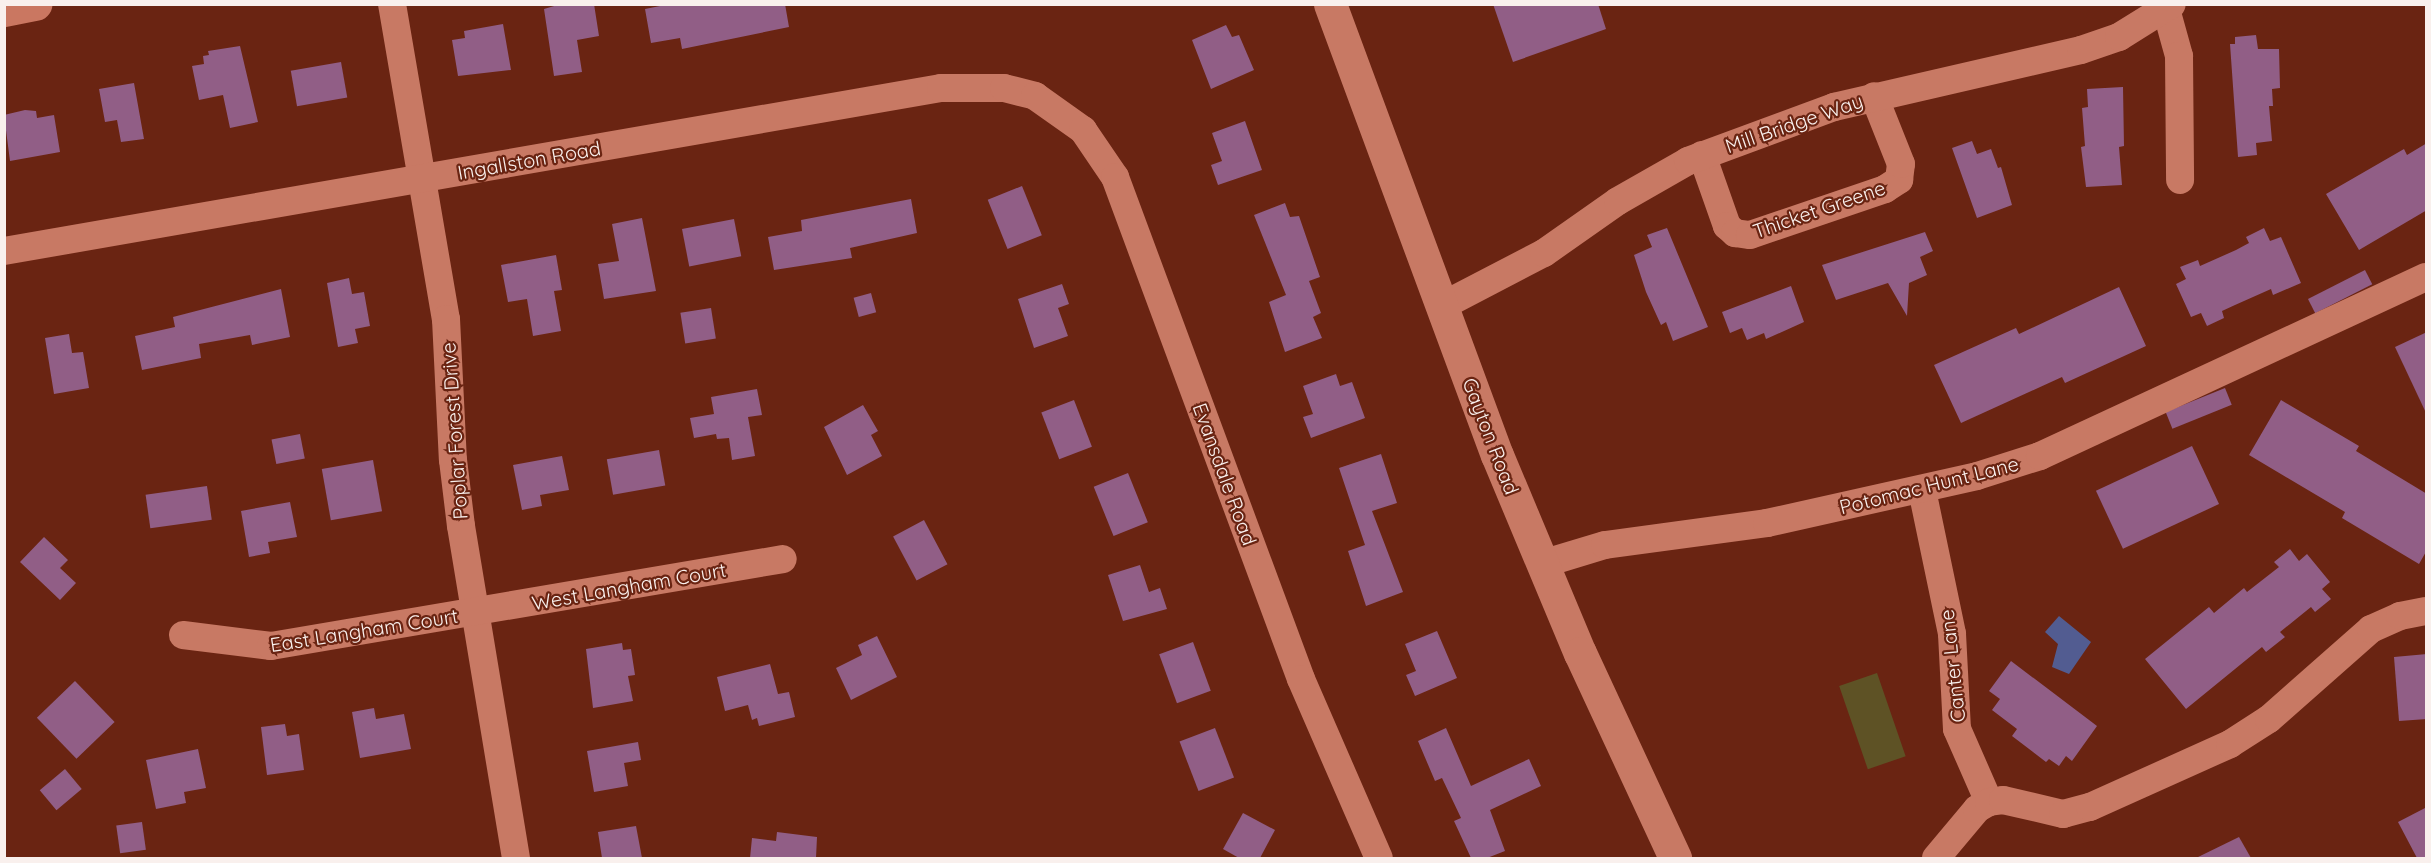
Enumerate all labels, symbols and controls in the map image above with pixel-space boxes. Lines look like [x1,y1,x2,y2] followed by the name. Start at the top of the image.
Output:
[1722,88,1866,158] street label: Mill Bridge Way
[455,136,603,184] street label: Ingallston Road
[1750,175,1888,243] street label: Thicket Greene
[436,342,472,520] street label: Poplar Forest Drive
[1458,374,1524,498] street label: Gayton Road
[1188,400,1262,548] street label: Evansdale Road
[1837,451,2021,519] street label: Potomac Hunt Lane
[530,557,728,615] street label: West Langham Court
[268,603,460,657] street label: East Langham Court
[1934,608,1970,724] street label: Canter Lane

